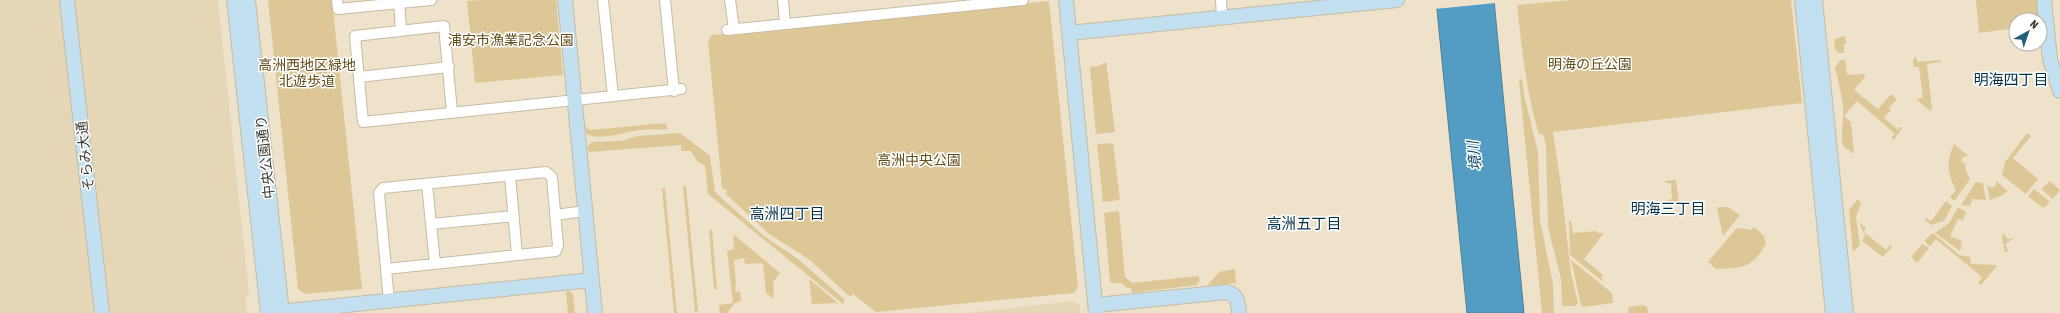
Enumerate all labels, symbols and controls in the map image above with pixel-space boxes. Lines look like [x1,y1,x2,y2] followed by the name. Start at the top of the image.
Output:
[2008,12,2048,52] north arrow
[2028,18,2041,31] text: N
[448,32,574,48] park label: 浦安市漁業記念公園
[1548,56,1632,72] park label: 明海の丘公園
[258,57,356,89] park label: 高洲西地区緑地 北遊歩道
[1973,71,2049,88] district label: 明海四丁目
[253,114,277,200] street label: 中央公園通り
[73,120,97,192] street label: そらみ大通
[1464,138,1484,172] water label: 境川
[877,152,961,168] park label: 高洲中央公園
[1630,200,1706,217] district label: 明海三丁目
[749,205,825,222] district label: 高洲四丁目
[1266,215,1342,232] district label: 高洲五丁目

